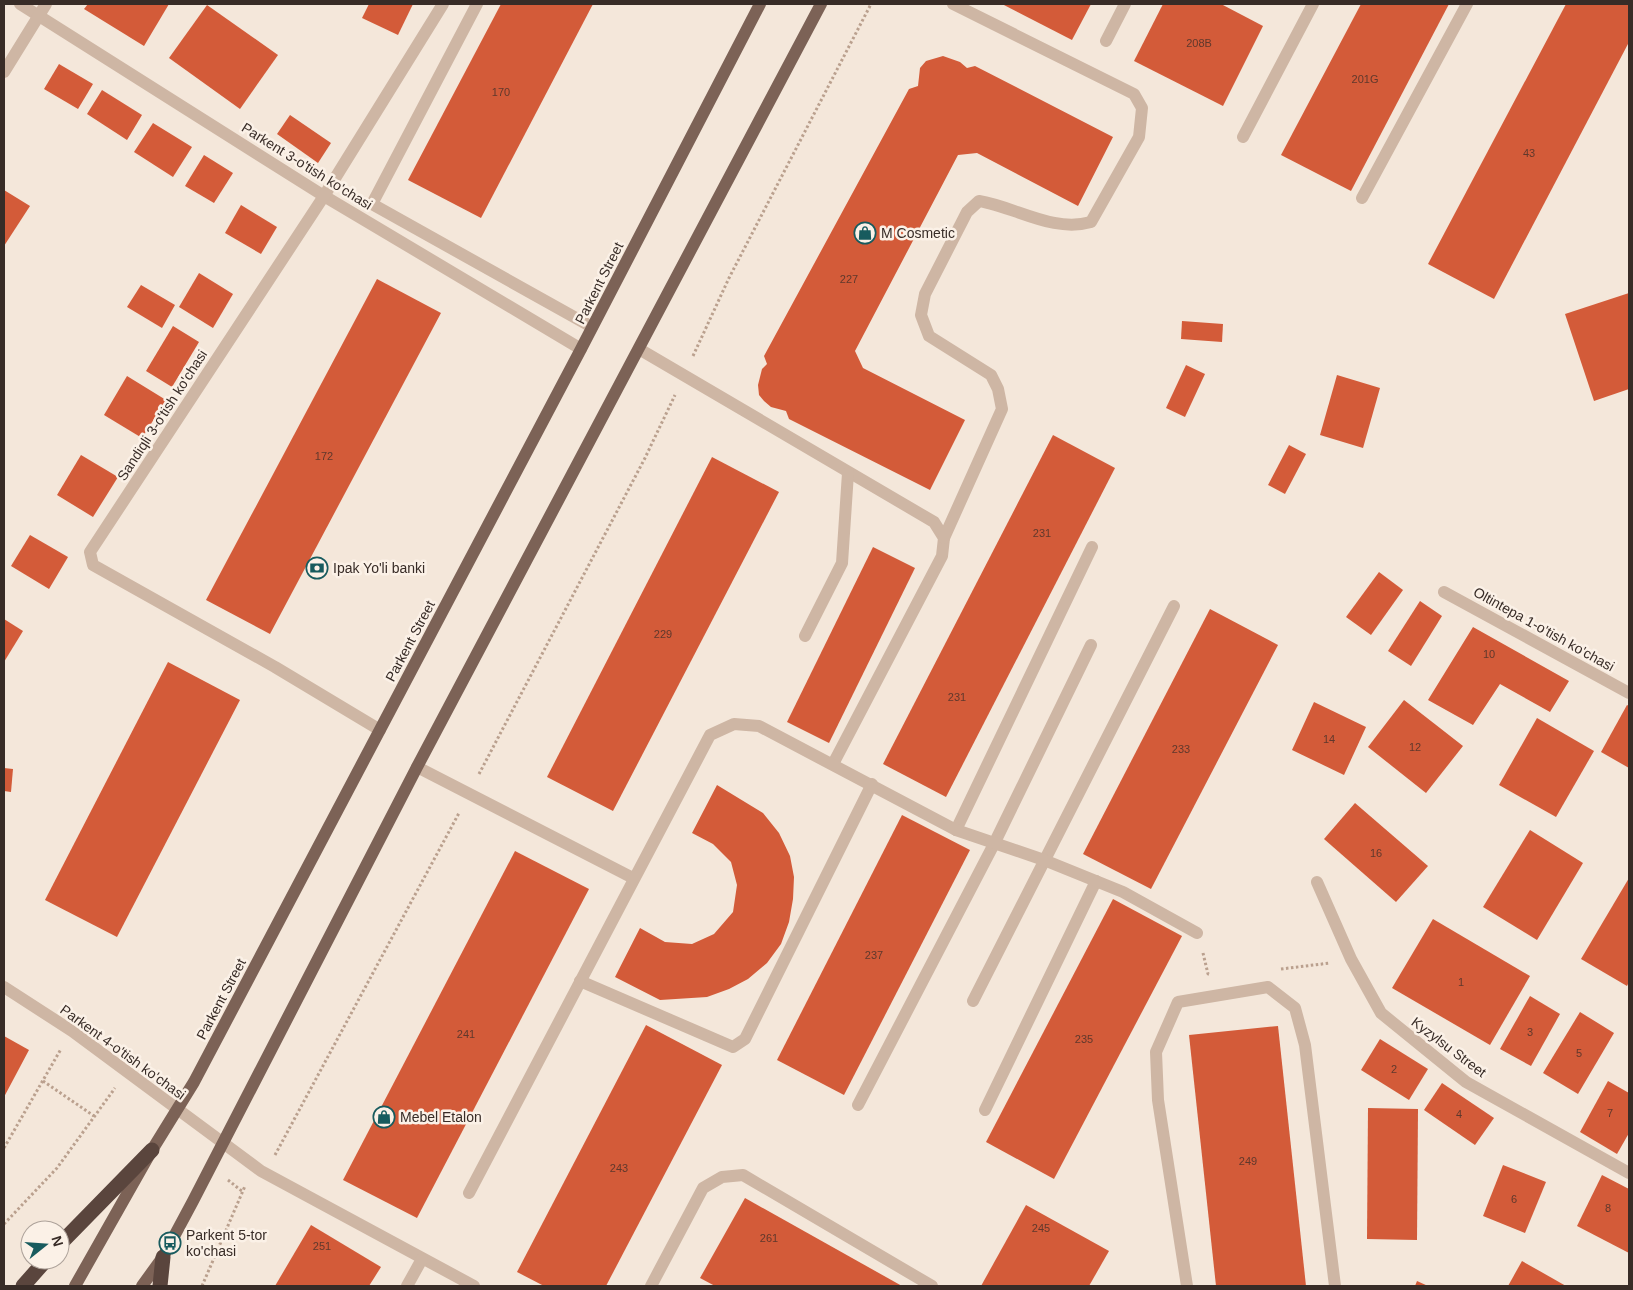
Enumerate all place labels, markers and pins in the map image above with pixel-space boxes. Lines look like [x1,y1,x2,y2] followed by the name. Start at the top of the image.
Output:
[853,221,877,245] shop icon: M Cosmetic
[881,225,955,241] place label: M Cosmetic
[305,556,329,580] bank icon: Ipak Yo'li banki
[333,560,425,576] place label: Ipak Yo'li banki
[372,1105,396,1129] shop icon: Mebel Etalon
[400,1109,482,1125] place label: Mebel Etalon
[186,1227,267,1259] place label: Parkent 5-tor ko'chasi
[158,1231,182,1255] bus stop icon: Parkent 5-tor ko'chasi

